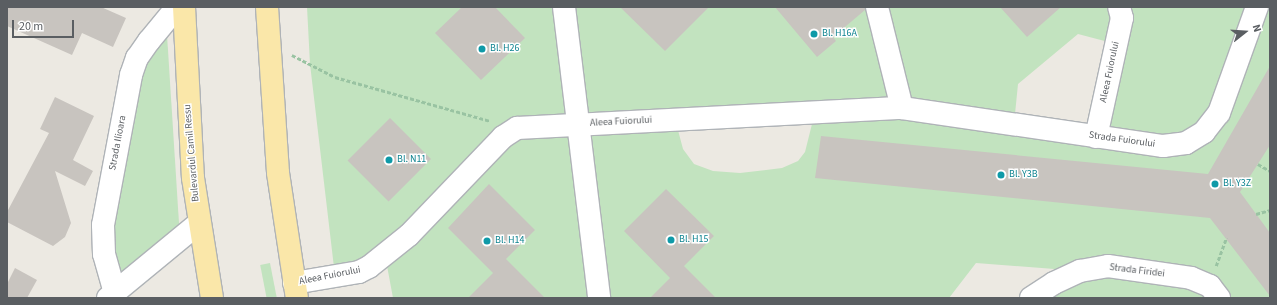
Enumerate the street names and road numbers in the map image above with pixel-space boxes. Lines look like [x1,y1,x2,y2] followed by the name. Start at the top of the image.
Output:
[1098,40,1122,104] street label: Aleea Fuiorului
[182,104,202,202] street label: Bulevardul Camil Ressu
[590,114,652,130] street label: Aleea Fuiorului
[107,115,129,171] street label: Strada Ilioara
[1088,129,1156,151] street label: Strada Fuiorului
[1109,262,1165,280] street label: Strada Firidei
[298,264,362,288] street label: Aleea Fuiorului

